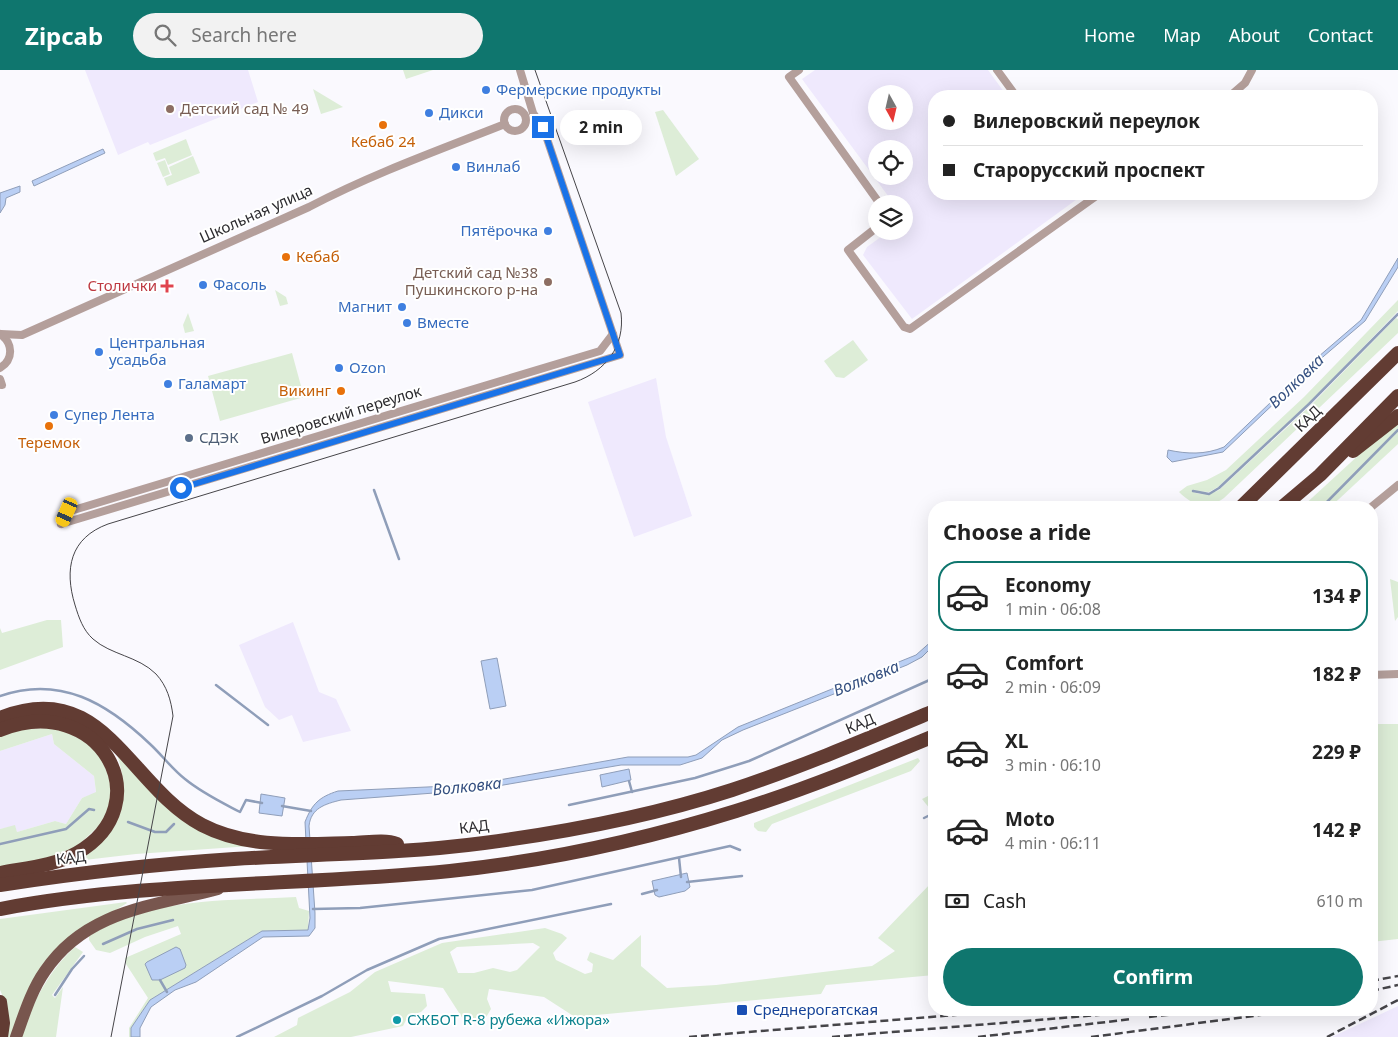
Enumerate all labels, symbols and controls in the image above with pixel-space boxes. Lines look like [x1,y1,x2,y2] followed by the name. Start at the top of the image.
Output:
[133,13,483,58] search box
[25,19,103,52] text: Zipcab
[151,21,179,49] icon: search
[191,22,297,48] text: Search here
[1084,23,1135,47] text: Home
[1163,23,1201,47] text: Map
[1229,23,1280,47] text: About
[1308,23,1373,47] text: Contact
[496,79,661,99] place label: Фермерские продукты
[480,84,492,96] marker: Фермерские продукты
[868,85,912,130] north arrow
[868,85,913,240] map controls
[180,98,309,118] place label: Детский сад № 49
[439,102,484,122] place label: Дикси
[164,103,176,115] marker: Детский сад № 49
[423,107,435,119] marker: Дикси
[973,108,1200,134] text: Вилеровский переулок
[560,110,643,144] callout: 2 min
[532,116,554,138] route end
[579,116,623,138] text: 2 min
[377,119,389,131] marker: Кебаб 24
[351,131,416,151] place label: Кебаб 24
[868,140,913,185] button: locate
[466,156,520,176] place label: Винлаб
[973,157,1205,183] text: Старорусский проспект
[450,161,462,173] marker: Винлаб
[196,179,315,247] street label: Школьная улица
[868,195,913,240] button: layers
[461,220,538,240] place label: Пятёрочка
[542,225,554,237] marker: Пятёрочка
[296,246,340,266] place label: Кебаб
[280,251,292,263] marker: Кебаб
[405,262,538,299] place label: Детский сад №38 Пушкинского р-на
[213,274,267,294] place label: Фасоль
[87,275,157,295] place label: Столички
[542,276,554,288] marker: Детский сад №38 Пушкинского р-на
[197,279,209,291] marker: Фасоль
[161,280,173,292] marker: Столички
[338,296,392,316] place label: Магнит
[396,301,408,313] marker: Магнит
[417,312,469,332] place label: Вместе
[401,317,413,329] marker: Вместе
[109,332,205,369] place label: Центральная усадьба
[93,346,105,358] marker: Центральная усадьба
[1263,349,1329,413] water label: Волковка
[349,357,386,377] place label: Ozon
[333,362,345,374] marker: Ozon
[178,373,246,393] place label: Галамарт
[162,378,174,390] marker: Галамарт
[258,380,424,448] street label: Вилеровский переулок
[279,380,331,400] place label: Викинг
[335,385,347,397] marker: Викинг
[1290,401,1325,436] street label: КАД
[64,404,155,424] place label: Супер Лента
[48,409,60,421] marker: Супер Лента
[43,420,55,432] marker: Теремок
[199,427,239,447] place label: СДЭК
[18,432,80,452] place label: Теремок
[183,432,195,444] marker: СДЭК
[170,477,192,499] route start
[54,495,79,529] car
[943,516,1091,546] text: Choose a ride
[1005,572,1091,598] text: Economy
[945,574,990,619] icon: car
[1312,583,1361,609] text: 134 ₽
[1005,598,1101,620] text: 1 min · 06:08
[1005,650,1084,676] text: Comfort
[945,652,990,697] icon: car
[830,655,902,701] water label: Волковка
[1312,661,1361,687] text: 182 ₽
[1005,676,1101,698] text: 2 min · 06:09
[842,708,877,738] street label: КАД
[1005,728,1028,754] text: XL
[945,730,990,775] icon: car
[1312,739,1361,765] text: 229 ₽
[1005,754,1101,776] text: 3 min · 06:10
[431,771,503,801] water label: Волковка
[1005,806,1055,832] text: Moto
[945,808,990,853] icon: car
[458,814,490,838] street label: КАД
[1312,817,1361,843] text: 142 ₽
[1005,832,1101,854] text: 4 min · 06:11
[55,845,87,869] street label: КАД
[943,887,971,915] icon: cash
[983,888,1027,914] text: Cash
[1316,890,1363,912] text: 610 m
[943,948,1363,1006] button: Confirm
[753,999,878,1019] place label: Среднерогатская
[735,1003,749,1017] marker: Среднерогатская
[407,1009,610,1029] place label: СЖБОТ R-8 рубежа «Ижора»
[391,1014,403,1026] marker: СЖБОТ R-8 рубежа «Ижора»

